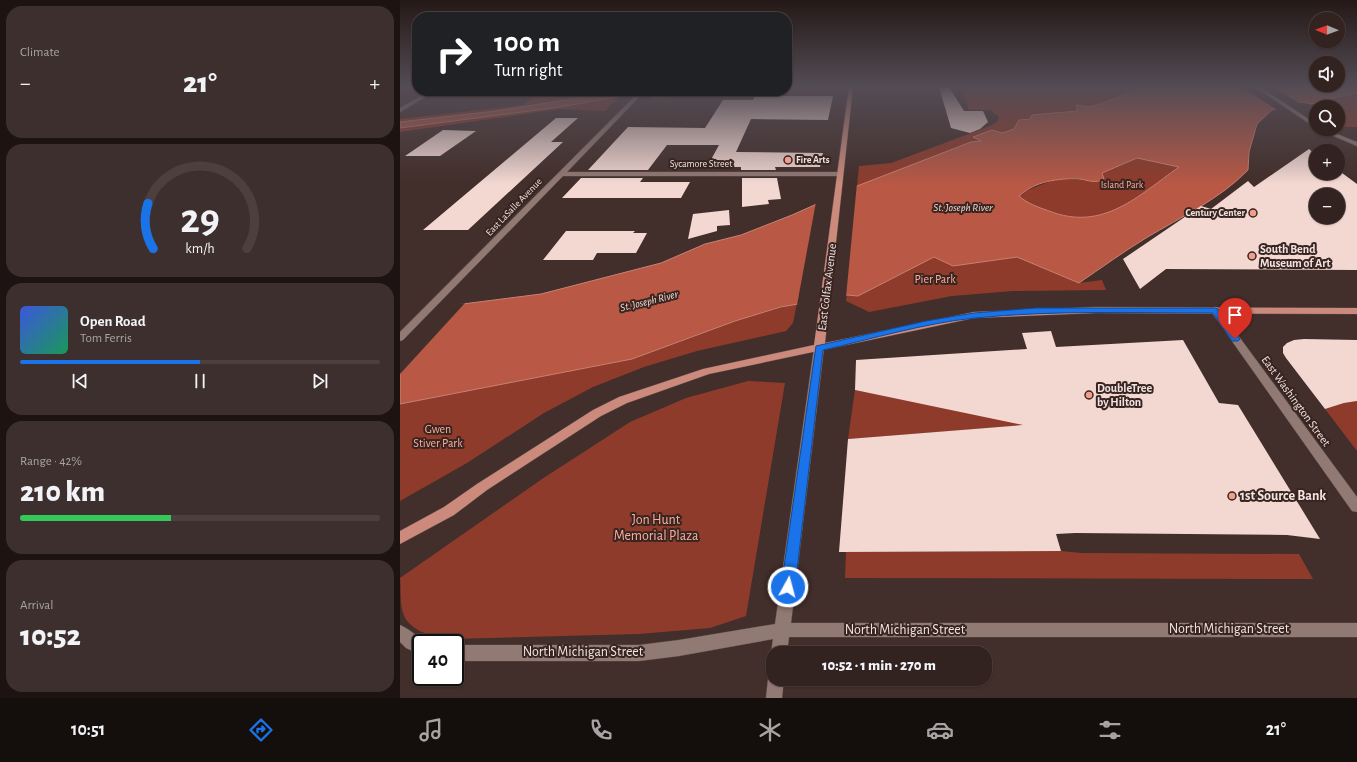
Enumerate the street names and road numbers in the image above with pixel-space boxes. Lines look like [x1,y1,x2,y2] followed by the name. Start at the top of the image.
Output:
[670,159,733,169] street label: Sycamore Street
[484,176,544,238] street label: East LaSalle Avenue
[816,243,838,331] street label: East Colfax Avenue
[1259,354,1333,449] street label: East Washington Street
[1169,622,1290,636] street label: North Michigan Street
[845,623,966,637] street label: North Michigan Street
[523,645,644,659] street label: North Michigan Street

